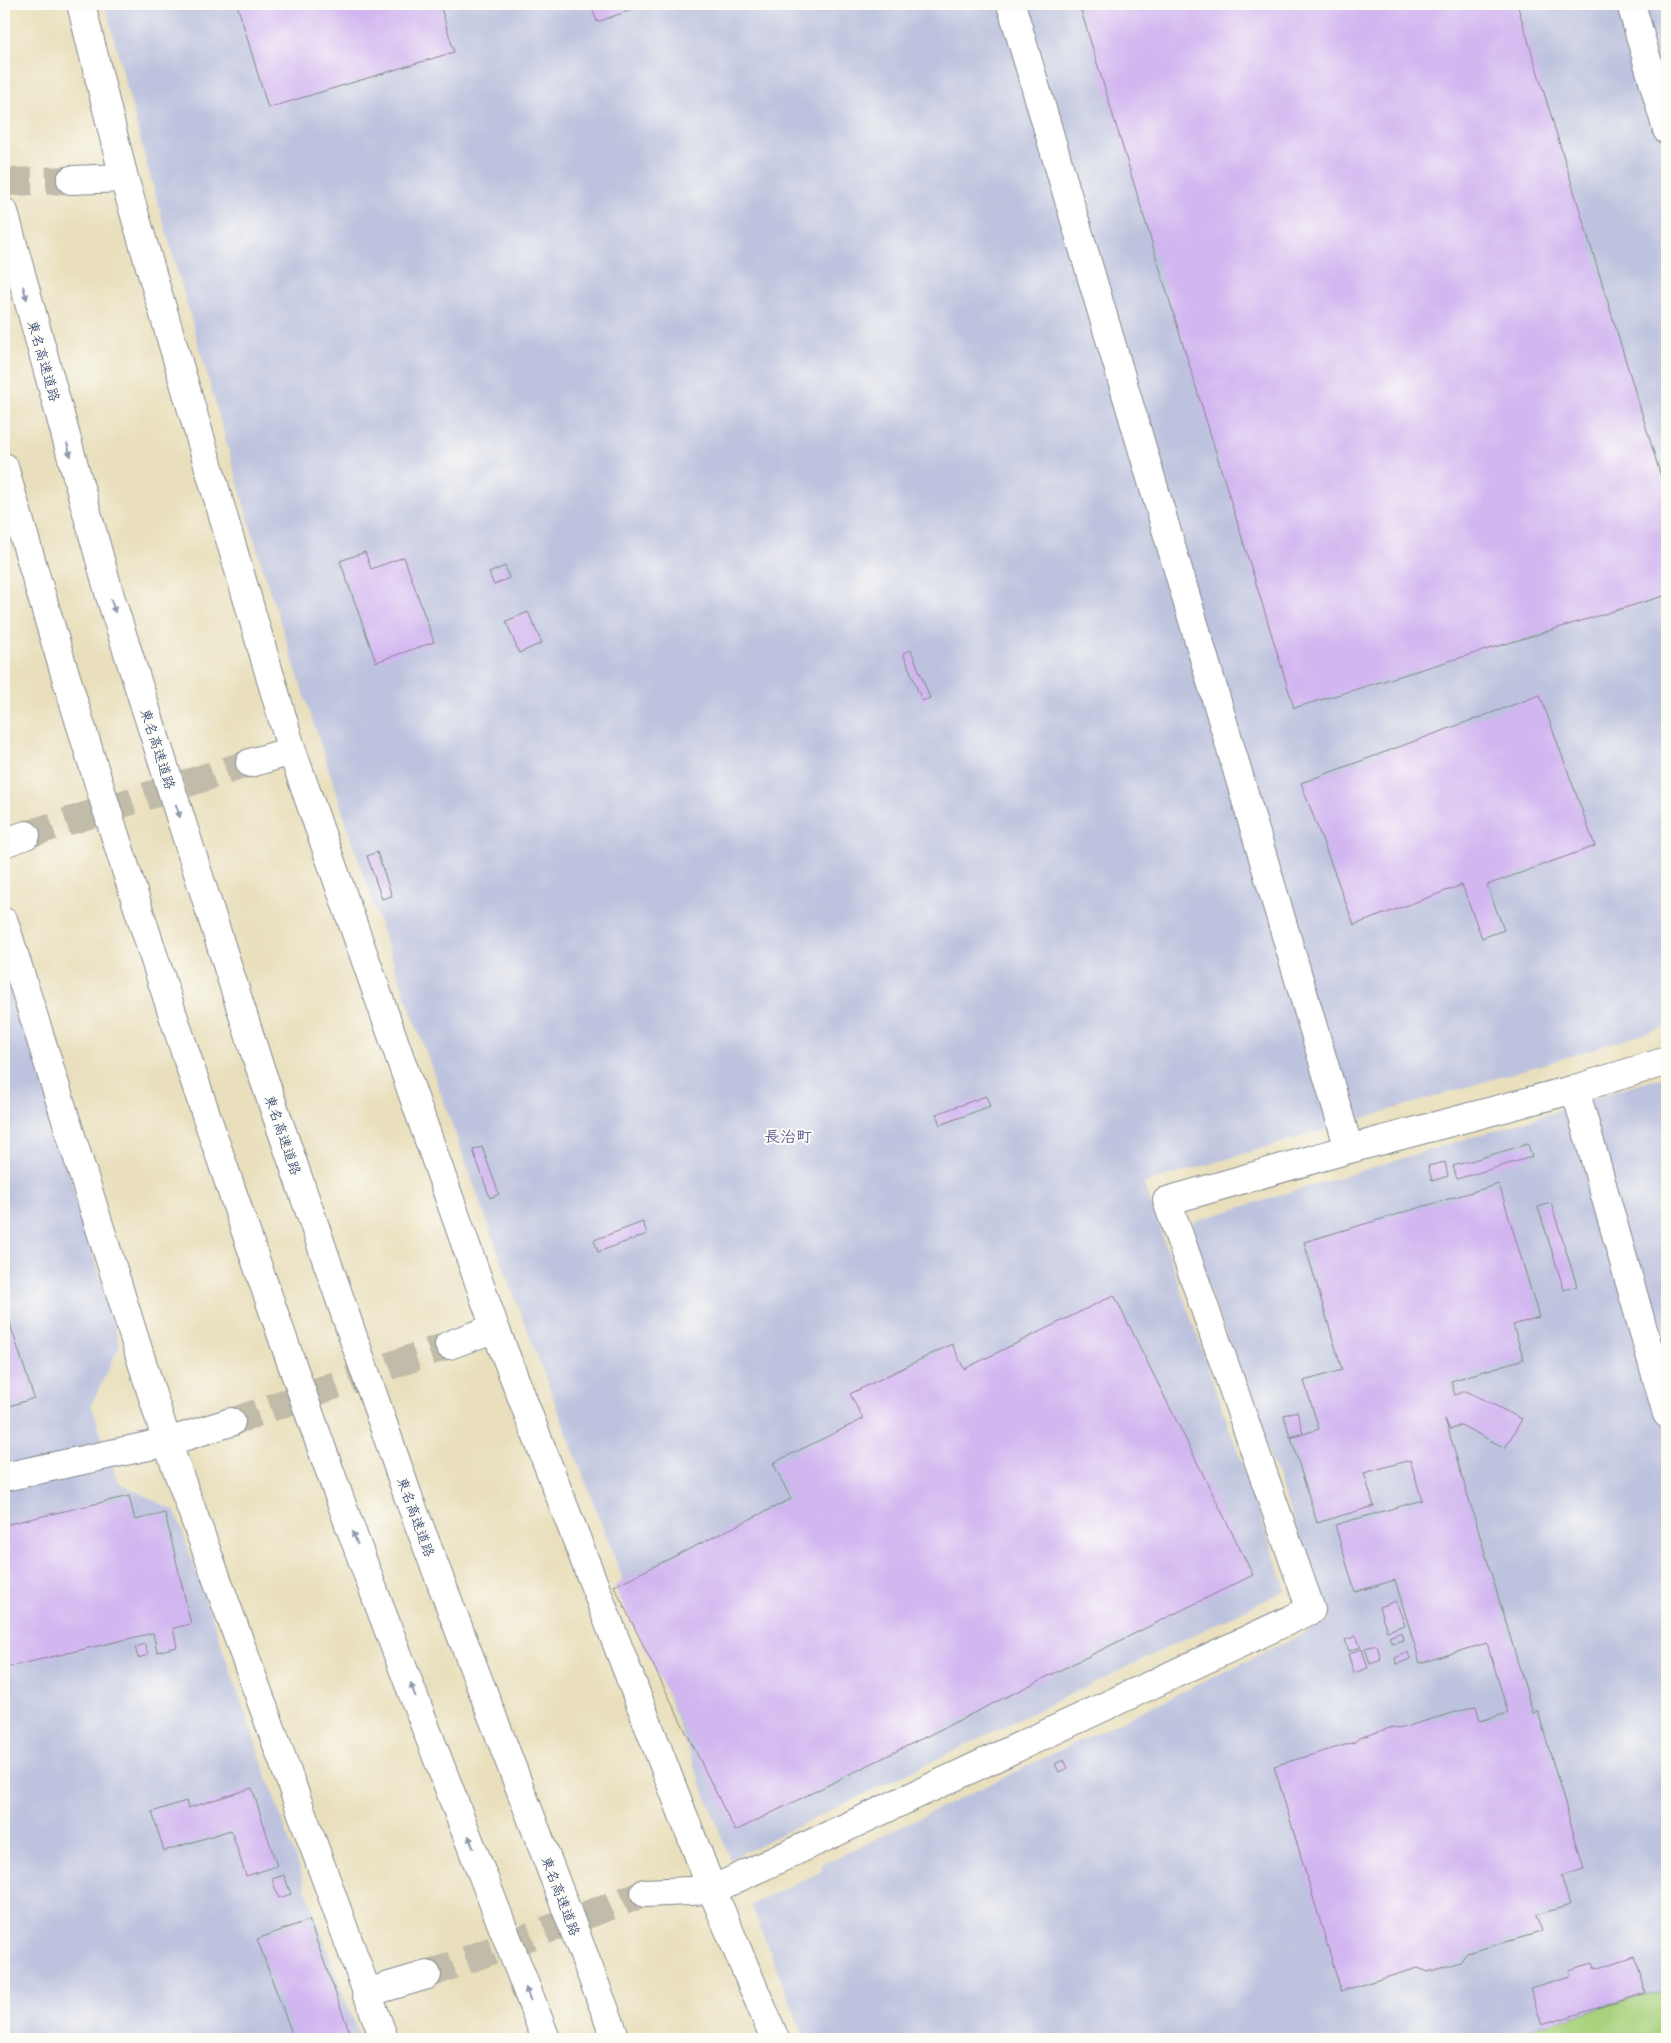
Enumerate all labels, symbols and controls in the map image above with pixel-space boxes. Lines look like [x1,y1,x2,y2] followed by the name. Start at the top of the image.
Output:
[22,286,30,301] one-way arrow
[24,318,65,404] street label: 東名高速道路
[65,442,73,457] one-way arrow
[109,599,117,614] one-way arrow
[136,706,180,792] street label: 東名高速道路
[175,804,182,819] one-way arrow
[261,1092,306,1178] street label: 東名高速道路
[764,1125,812,1147] district label: 長治町
[393,1474,440,1560] street label: 東名高速道路
[351,1530,359,1545] one-way arrow
[409,1682,417,1697] one-way arrow
[466,1835,474,1849] one-way arrow
[538,1853,585,1938] street label: 東名高速道路
[524,1987,532,2001] one-way arrow

